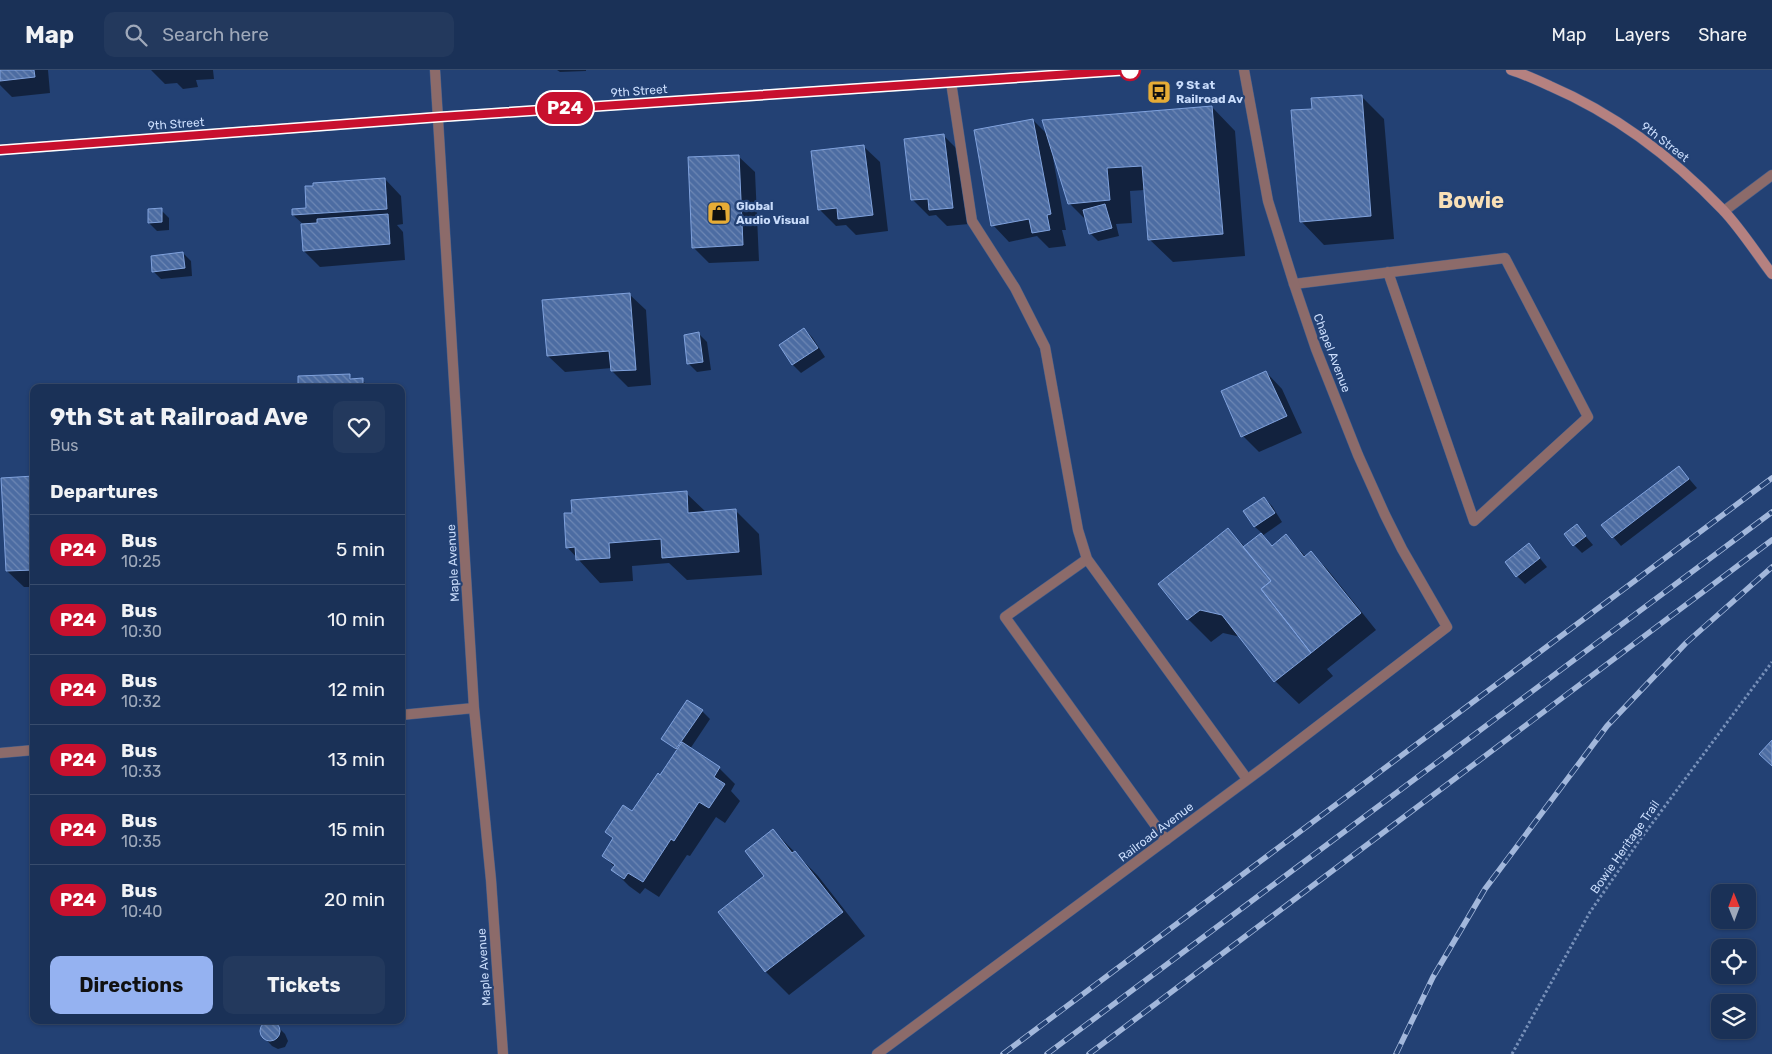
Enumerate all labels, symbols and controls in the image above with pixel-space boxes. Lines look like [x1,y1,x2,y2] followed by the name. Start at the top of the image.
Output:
[104,12,454,57] search box
[25,21,74,49] text: Map
[122,21,150,49] icon: search
[162,23,269,46] text: Search here
[1552,24,1587,46] text: Map
[1615,24,1670,46] text: Layers
[1698,24,1747,46] text: Share
[1119,59,1141,81] unlabelled marker
[1176,78,1243,106] place label: 9 St at Railroad Av
[1146,79,1172,105] bus stop icon: 9 St at Railroad Av
[610,82,668,100] street label: 9th Street
[536,92,594,124] line badge: P24
[547,97,583,119] text: P24
[147,115,205,133] street label: 9th Street
[1638,119,1692,165] street label: 9th Street
[1438,187,1504,214] district label: Bowie
[736,199,809,227] place label: Global Audio Visual
[706,200,732,226] shop icon: Global Audio Visual
[1311,312,1354,395] street label: Chapel Avenue
[333,401,385,453] button: heart
[50,403,308,431] text: 9th St at Railroad Ave
[50,436,78,455] text: Bus
[50,480,158,503] text: Departures
[444,524,462,602] street label: Maple Avenue
[121,529,157,552] text: Bus
[336,538,385,561] text: 5 min
[60,539,96,561] text: P24
[121,552,161,571] text: 10:25
[121,599,157,622] text: Bus
[327,608,385,631] text: 10 min
[60,609,96,631] text: P24
[121,622,162,641] text: 10:30
[121,669,157,692] text: Bus
[328,678,385,701] text: 12 min
[60,679,96,701] text: P24
[121,692,161,711] text: 10:32
[121,739,157,762] text: Bus
[328,748,385,771] text: 13 min
[60,749,96,771] text: P24
[121,762,161,781] text: 10:33
[1588,798,1662,896] street label: Bowie Heritage Trail
[1116,799,1196,865] street label: Railroad Avenue
[121,809,157,832] text: Bus
[328,818,385,841] text: 15 min
[60,819,96,841] text: P24
[121,832,161,851] text: 10:35
[121,879,157,902] text: Bus
[1711,884,1756,929] north arrow
[1711,884,1756,1039] map controls
[324,888,385,911] text: 20 min
[60,889,96,911] text: P24
[121,902,162,921] text: 10:40
[474,928,494,1006] street label: Maple Avenue
[1711,939,1756,984] button: locate
[50,956,213,1014] button: Directions
[223,956,385,1014] button: Tickets
[1711,994,1756,1039] button: layers

